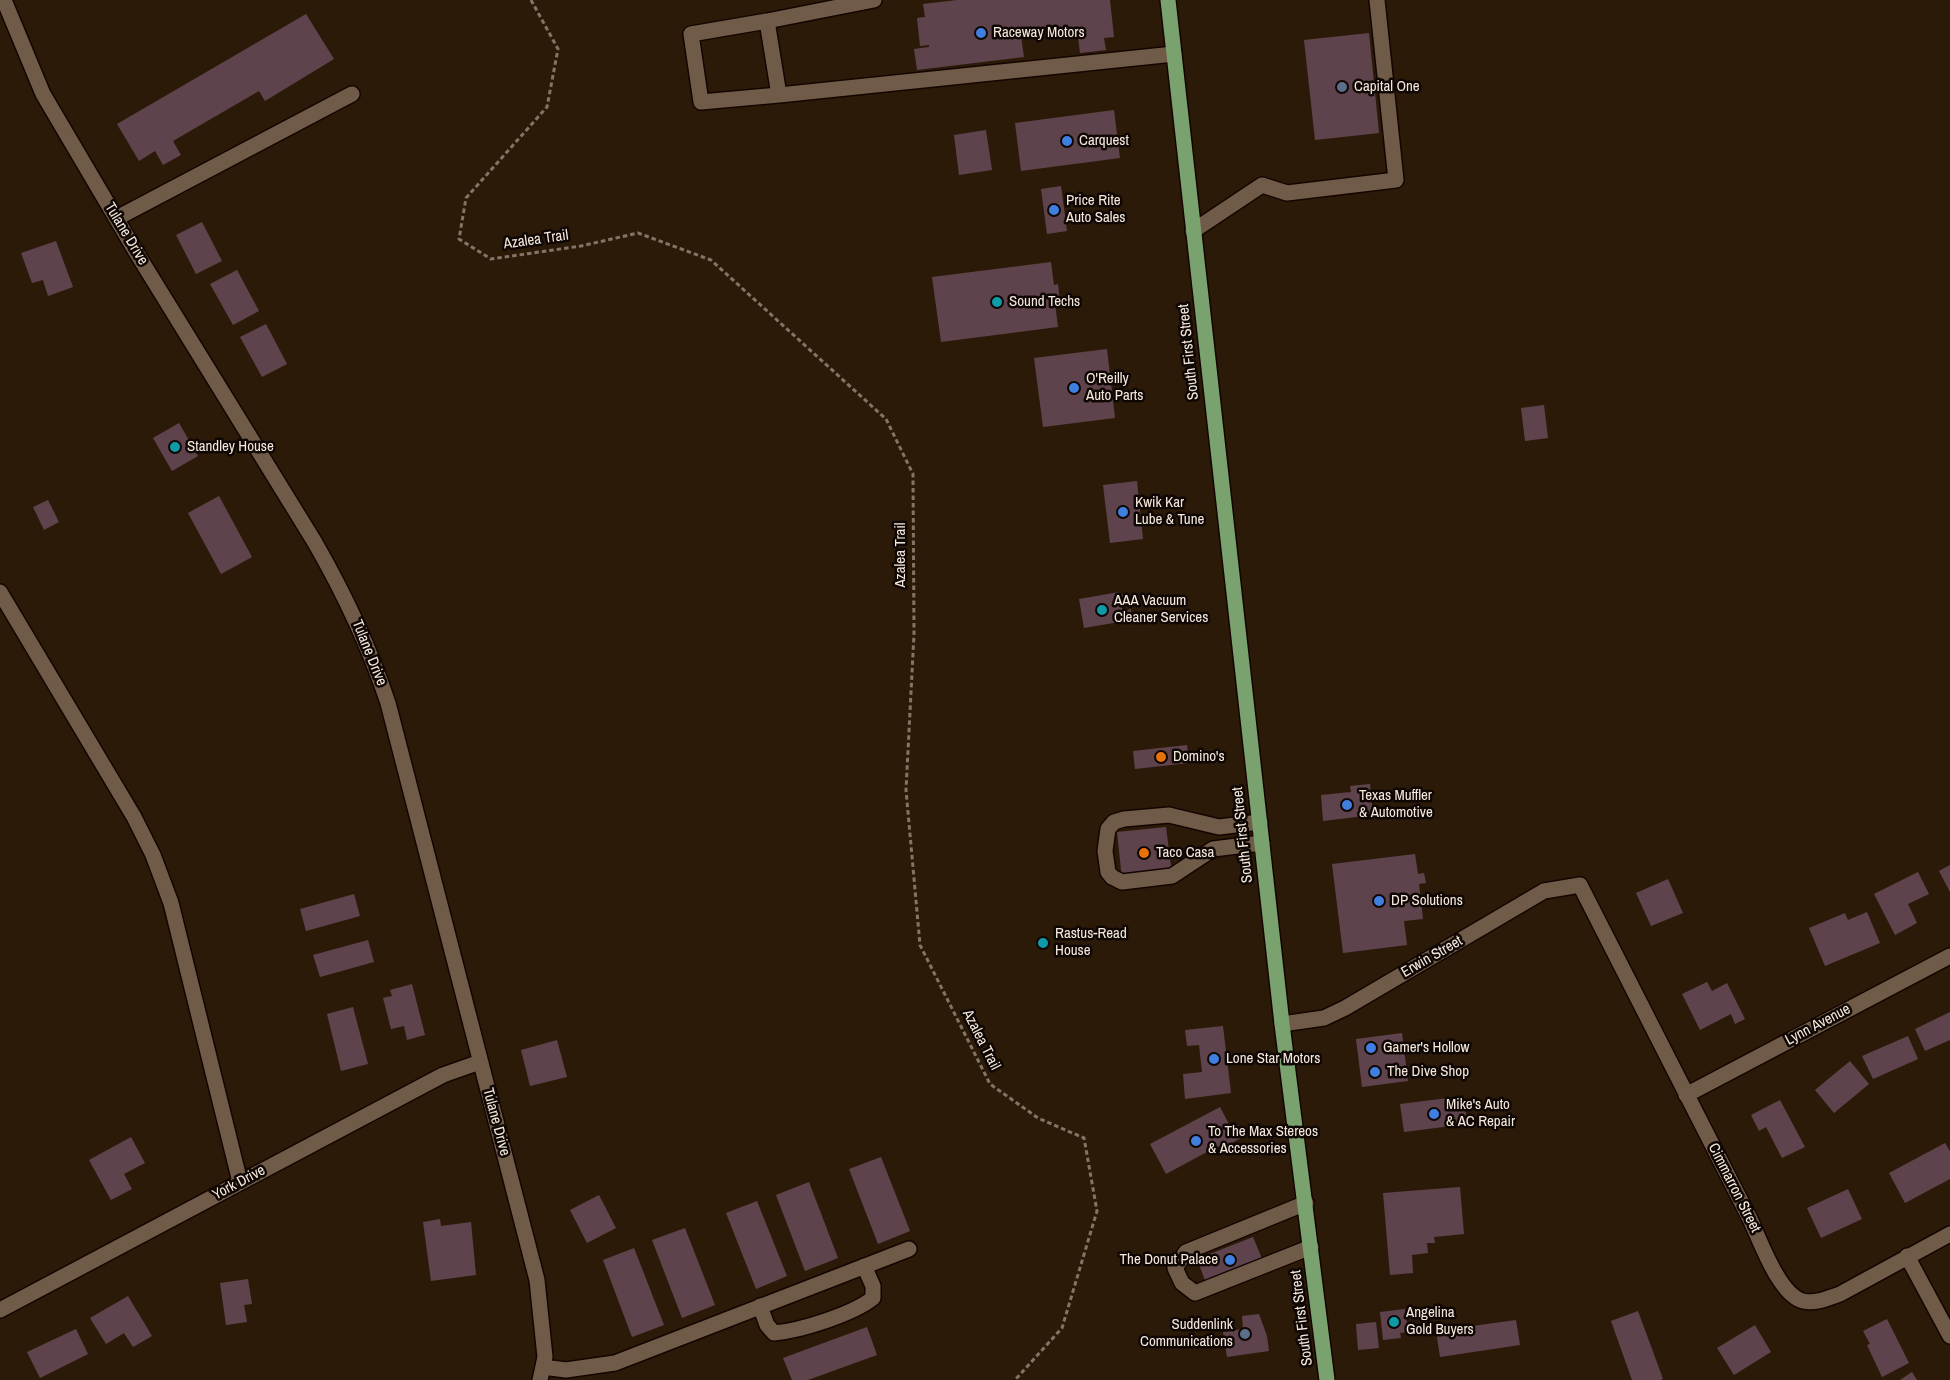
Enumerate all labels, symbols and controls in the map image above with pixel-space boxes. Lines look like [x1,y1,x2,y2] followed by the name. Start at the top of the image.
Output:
[993,24,1085,42] place label: Raceway Motors
[974,26,988,40] marker: Raceway Motors
[1354,78,1420,96] place label: Capital One
[1335,80,1349,94] marker: Capital One
[1079,132,1129,150] place label: Carquest
[1060,134,1074,148] marker: Carquest
[1066,192,1125,227] place label: Price Rite Auto Sales
[100,200,152,268] street label: Tulane Drive
[1047,203,1061,217] marker: Price Rite Auto Sales
[502,227,570,253] street label: Azalea Trail
[1009,293,1080,311] place label: Sound Techs
[990,295,1004,309] marker: Sound Techs
[1175,303,1203,401] street label: South First Street
[1086,370,1143,405] place label: O'Reilly Auto Parts
[1067,381,1081,395] marker: O'Reilly Auto Parts
[187,438,274,456] place label: Standley House
[168,440,182,454] marker: Standley House
[1135,494,1204,529] place label: Kwik Kar Lube & Tune
[1116,505,1130,519] marker: Kwik Kar Lube & Tune
[892,522,910,588] street label: Azalea Trail
[1114,592,1208,627] place label: AAA Vacuum Cleaner Services
[1095,603,1109,617] marker: AAA Vacuum Cleaner Services
[348,617,390,689] street label: Tulane Drive
[1173,748,1225,766] place label: Domino's
[1154,750,1168,764] marker: Domino's
[1229,786,1257,884] street label: South First Street
[1359,787,1433,822] place label: Texas Muffler & Automotive
[1340,798,1354,812] marker: Texas Muffler & Automotive
[1156,844,1214,862] place label: Taco Casa
[1137,846,1151,860] marker: Taco Casa
[1391,892,1463,910] place label: DP Solutions
[1372,894,1386,908] marker: DP Solutions
[1055,925,1127,960] place label: Rastus-Read House
[1398,932,1466,982] street label: Erwin Street
[1036,936,1050,950] marker: Rastus-Read House
[1782,1000,1854,1050] street label: Lynn Avenue
[958,1007,1004,1073] street label: Azalea Trail
[1383,1039,1469,1057] place label: Gamer's Hollow
[1364,1041,1378,1055] marker: Gamer's Hollow
[1226,1050,1320,1068] place label: Lone Star Motors
[1207,1052,1221,1066] marker: Lone Star Motors
[1387,1063,1469,1081] place label: The Dive Shop
[1368,1065,1382,1079] marker: The Dive Shop
[478,1086,514,1158] street label: Tulane Drive
[1446,1096,1515,1131] place label: Mike's Auto & AC Repair
[1427,1107,1441,1121] marker: Mike's Auto & AC Repair
[1208,1123,1318,1158] place label: To The Max Stereos & Accessories
[1189,1134,1203,1148] marker: To The Max Stereos & Accessories
[1704,1140,1764,1236] street label: Cimmarron Street
[210,1162,268,1204] street label: York Drive
[1120,1251,1218,1269] place label: The Donut Palace
[1223,1253,1237,1267] marker: The Donut Palace
[1287,1269,1317,1367] street label: South First Street
[1406,1304,1474,1339] place label: Angelina Gold Buyers
[1387,1315,1401,1329] marker: Angelina Gold Buyers
[1140,1316,1233,1351] place label: Suddenlink Communications
[1238,1327,1252,1341] marker: Suddenlink Communications

